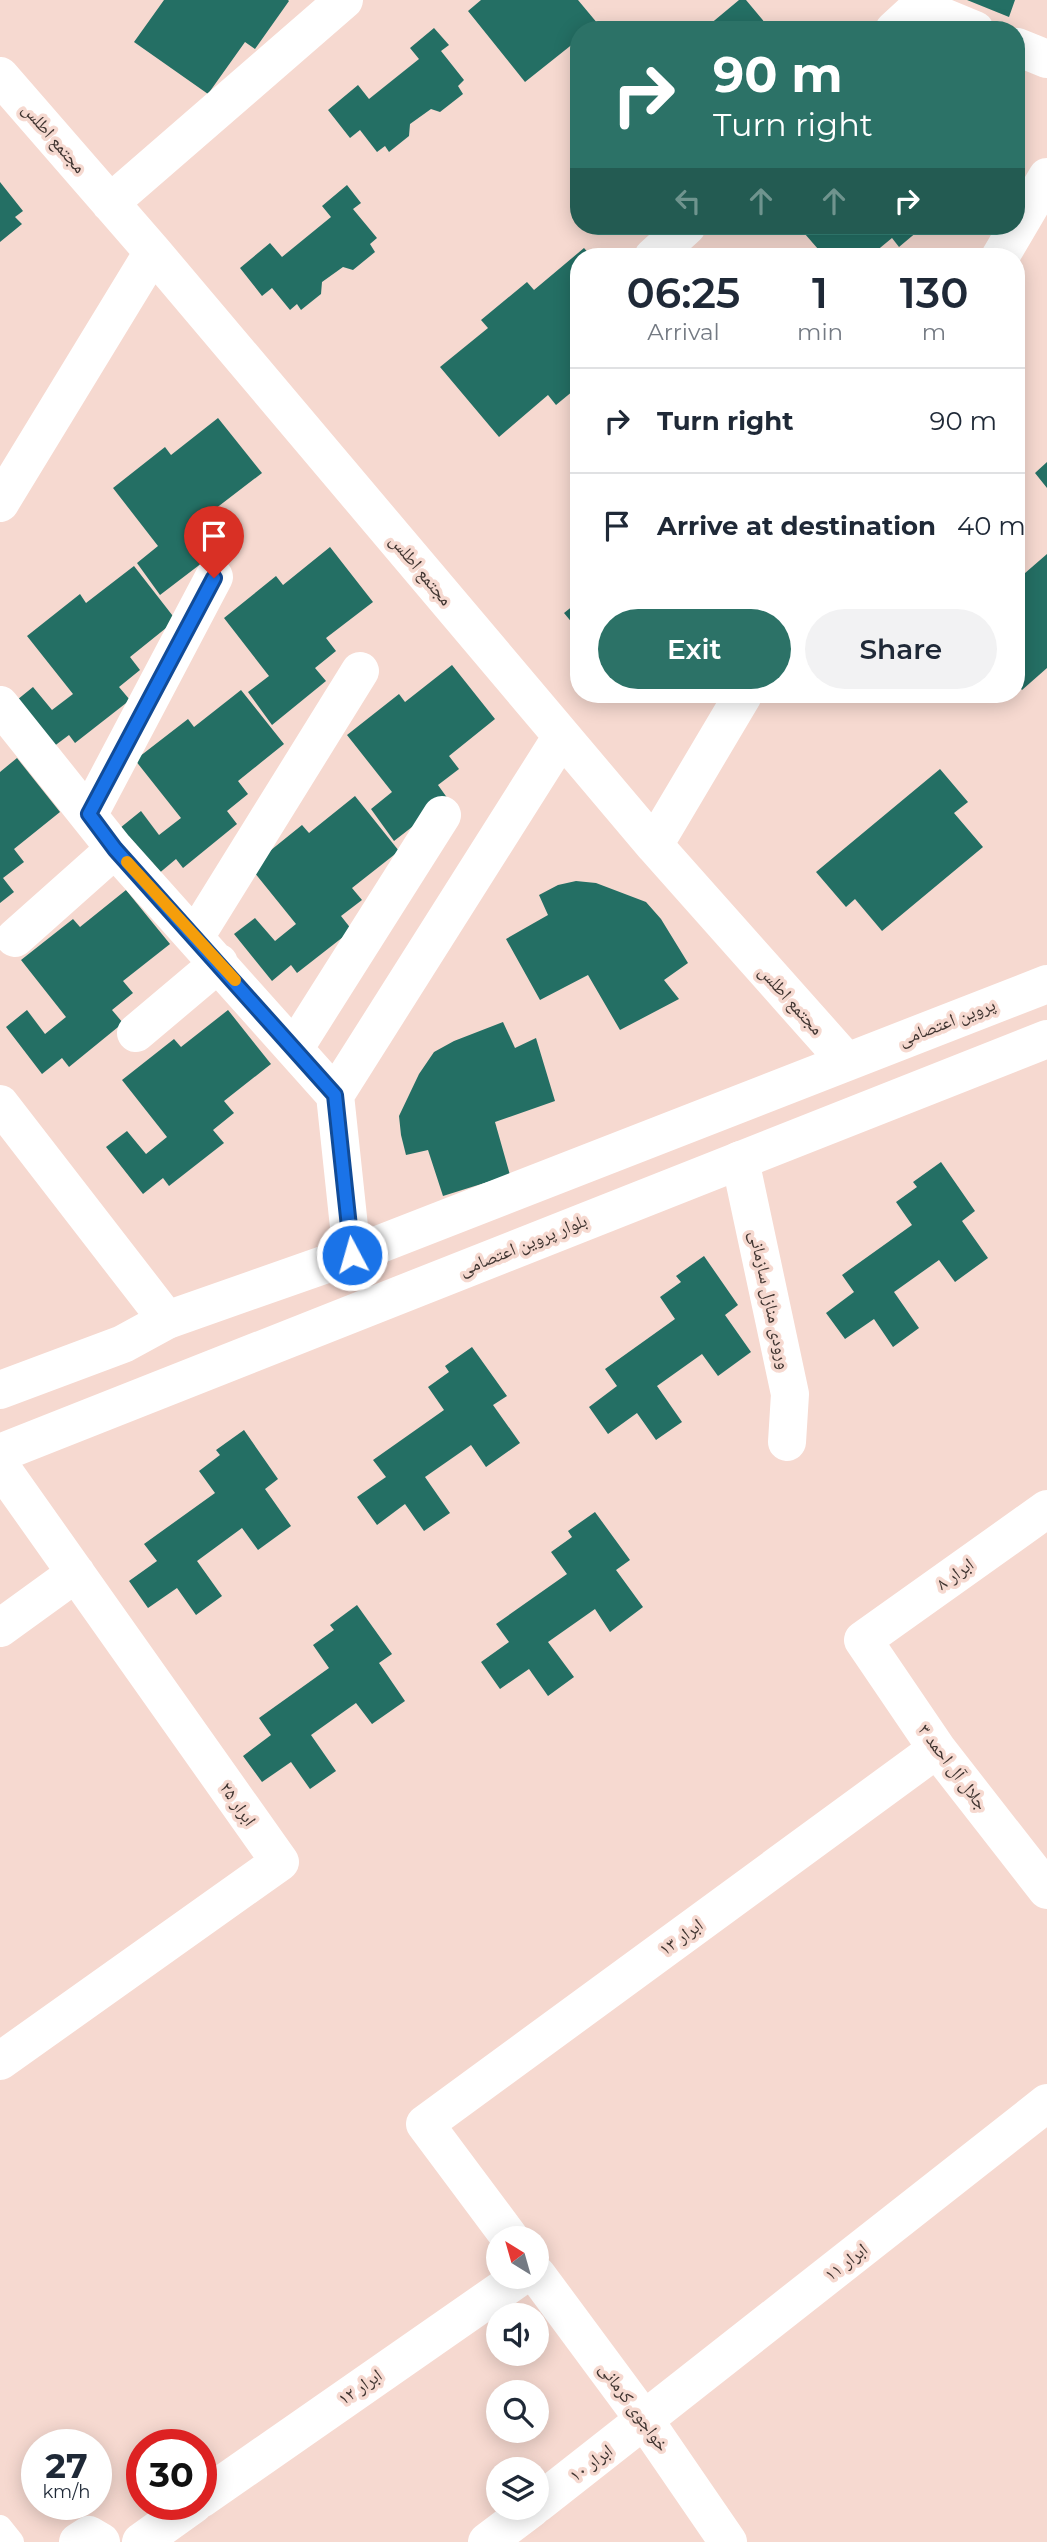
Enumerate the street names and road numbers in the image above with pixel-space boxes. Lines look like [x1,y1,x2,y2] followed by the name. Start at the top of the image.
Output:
[17,98,91,178] street label: مجتمع اطلس
[384,530,457,611] street label: مجتمع اطلس
[753,961,828,1040] street label: مجتمع اطلس
[895,993,999,1051] street label: پروین اعتصامی
[456,1209,590,1281] street label: بلوار پروین اعتصامی
[745,1229,795,1371] street label: ورودی منازل سازمانی
[932,1553,978,1595] street label: ابرار ۸
[913,1720,993,1814] street label: جلال آل احمد ۳
[215,1778,261,1830] street label: ابرار ۲۵
[655,1914,707,1960] street label: ابرار ۱۳
[820,2238,872,2286] street label: ابرار ۱۱
[594,2358,674,2456] street label: خواجوی کرمانی
[334,2364,386,2410] street label: ابرار ۱۲
[565,2440,617,2486] street label: ابرار ۱۰

